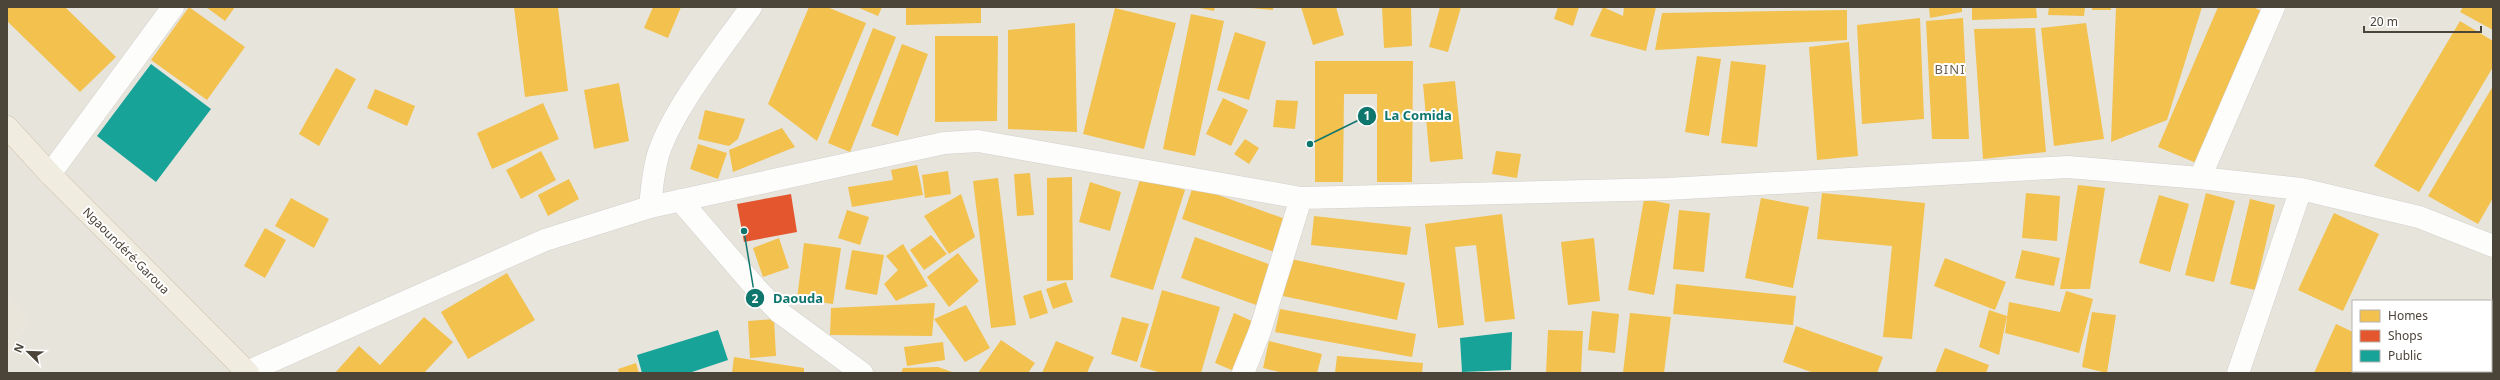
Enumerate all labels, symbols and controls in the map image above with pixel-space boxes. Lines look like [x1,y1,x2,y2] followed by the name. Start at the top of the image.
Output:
[2364,8,2481,34] scale bar
[2370,13,2398,30] text: 20 m
[1934,60,1966,78] district label: BINI
[1357,103,1460,128] callout: La Comida
[1384,106,1452,124] text: La Comida
[1364,107,1370,124] text: 1
[79,203,174,298] street label: Ngaoundéré-Garoua
[745,286,831,311] callout: Daouda
[773,289,823,307] text: Daouda
[752,290,759,307] text: 2
[2352,300,2492,372] legend
[2388,307,2428,324] text: Homes
[2388,327,2423,344] text: Shops
[8,332,48,372] north arrow
[10,341,27,355] text: N
[2388,347,2422,364] text: Public

